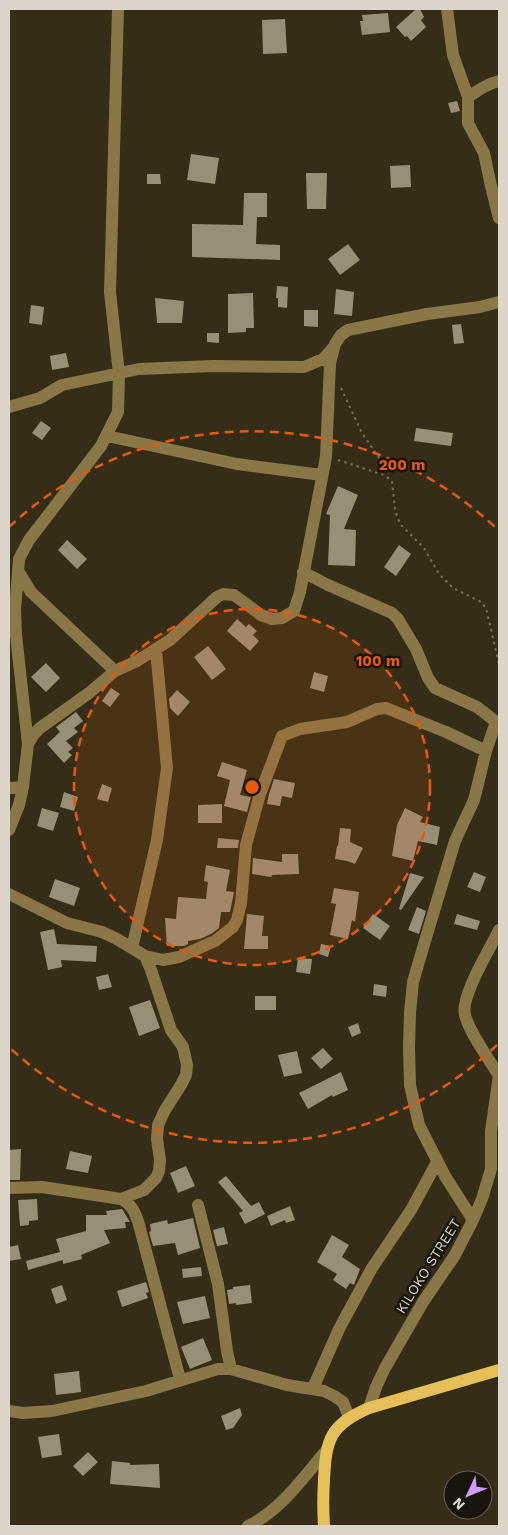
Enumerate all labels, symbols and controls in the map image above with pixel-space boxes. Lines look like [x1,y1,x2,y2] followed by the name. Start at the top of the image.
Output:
[379,456,425,474] text: 200 m
[356,652,400,670] text: 100 m
[243,778,261,796] centre of rings
[392,1215,464,1316] street label: KILOKO STREET
[443,1470,493,1520] north arrow
[449,1495,468,1513] text: N

